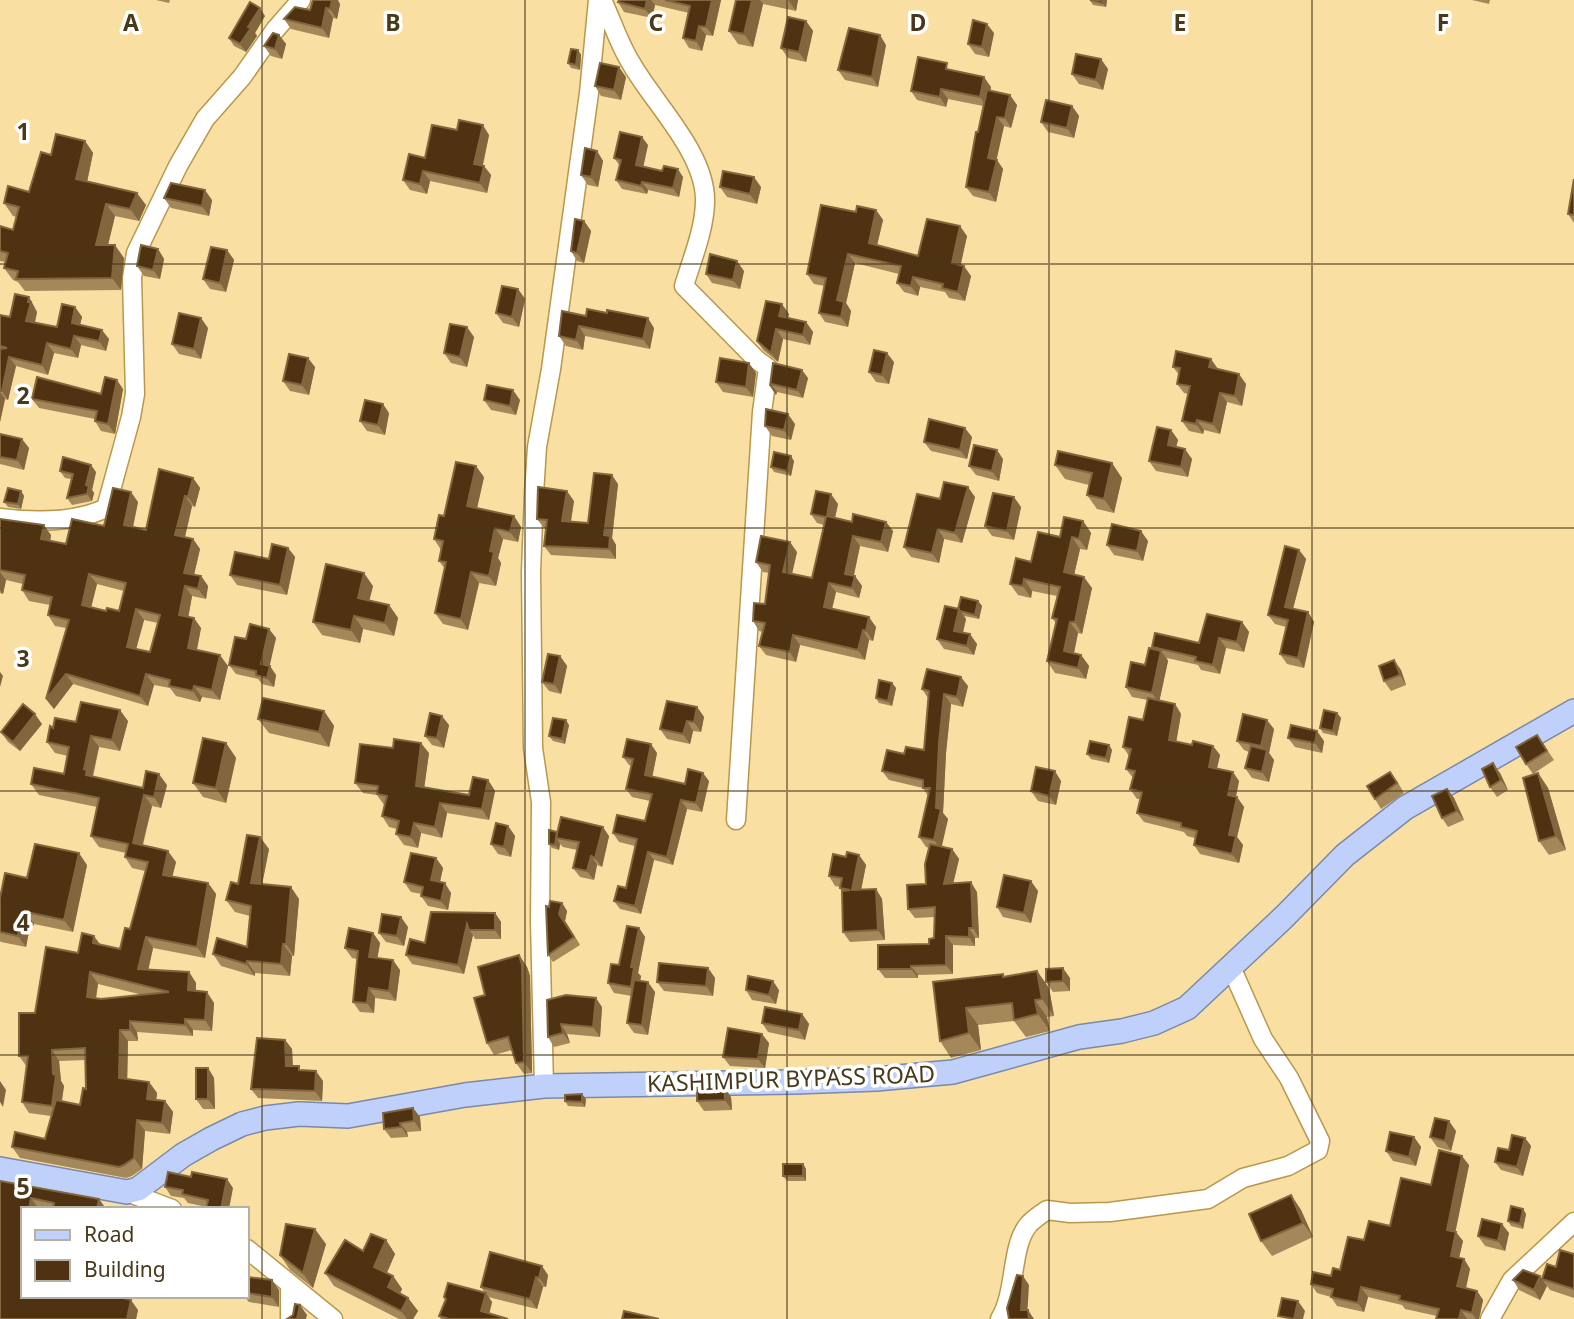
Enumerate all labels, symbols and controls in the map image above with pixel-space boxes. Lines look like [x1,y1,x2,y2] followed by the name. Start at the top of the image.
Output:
[123,6,139,38] text: A
[385,6,401,38] text: B
[649,6,664,38] text: C
[910,6,926,38] text: D
[1174,6,1186,38] text: E
[1437,6,1449,38] text: F
[16,115,30,147] text: 1
[16,379,30,411] text: 2
[16,642,30,674] text: 3
[16,906,30,938] text: 4
[646,1057,936,1099] street label: KASHIMPUR BYPASS ROAD
[16,1170,30,1202] text: 5
[21,1207,248,1298] legend
[84,1220,134,1248] text: Road
[84,1255,166,1283] text: Building

